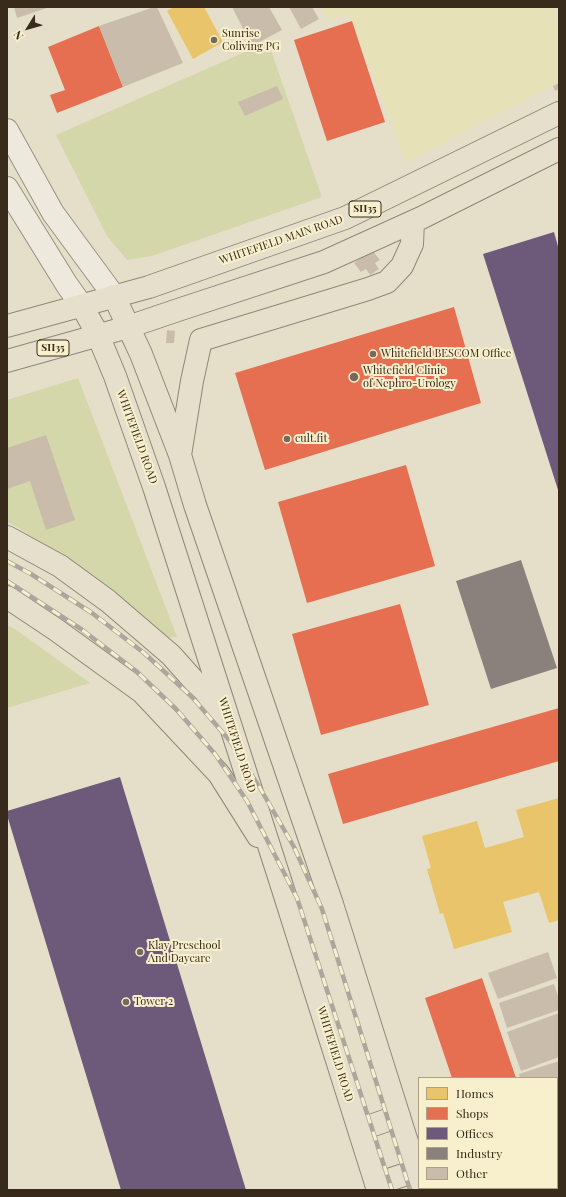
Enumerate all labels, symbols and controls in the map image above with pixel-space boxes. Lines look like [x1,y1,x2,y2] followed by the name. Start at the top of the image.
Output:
[8,8,48,48] north arrow
[222,27,280,53] place label: Sunrise Coliving PG
[10,28,26,43] text: N
[209,35,219,45] marker: Sunrise Coliving PG
[349,201,381,217] road number: SH35
[218,213,344,267] street label: WHITEFIELD MAIN ROAD
[37,340,69,356] road number: SH35
[381,347,511,361] place label: Whitefield BESCOM Office
[368,349,378,359] marker: Whitefield BESCOM Office
[363,364,456,390] place label: Whitefield Clinic of Nephro-Urology
[348,371,360,383] marker: Whitefield Clinic of Nephro-Urology
[114,388,160,486] street label: WHITEFIELD ROAD
[295,432,327,446] place label: cult.fit
[282,434,292,444] marker: cult.fit
[215,696,259,794] street label: WHITEFIELD ROAD
[148,939,221,965] place label: Klay Preschool And Daycare
[135,947,145,957] marker: Klay Preschool And Daycare
[134,995,173,1009] place label: Tower 2
[121,997,131,1007] marker: Tower 2
[314,1005,356,1103] street label: WHITEFIELD ROAD
[418,1077,558,1189] legend
[456,1085,494,1101] text: Homes
[456,1105,488,1121] text: Shops
[456,1125,493,1141] text: Offices
[456,1145,502,1161] text: Industry
[456,1165,488,1181] text: Other

